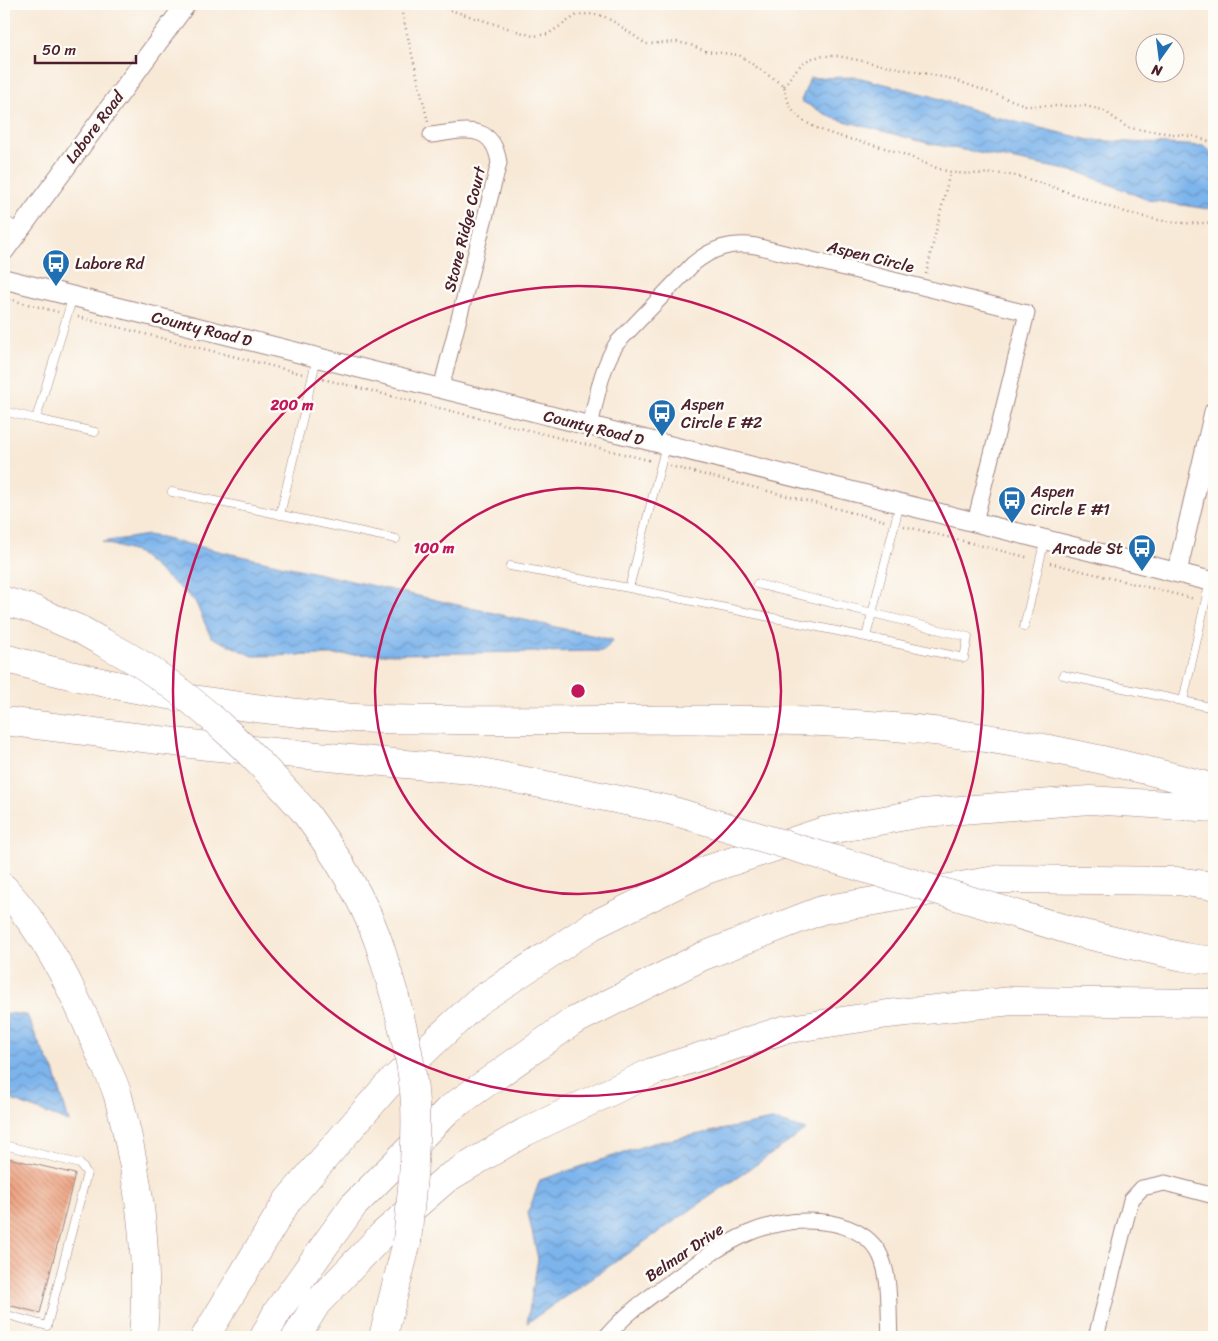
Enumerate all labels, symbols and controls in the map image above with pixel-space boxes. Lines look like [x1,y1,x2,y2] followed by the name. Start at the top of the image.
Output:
[35,32,136,64] scale bar
[1136,32,1186,82] north arrow
[42,37,77,63] text: 50 m
[1149,57,1166,84] text: N
[57,83,133,170] street label: Labore Road
[435,163,494,295] street label: Stone Ridge Court
[823,231,918,281] street label: Aspen Circle
[41,248,71,287] bus stop icon: Labore Rd
[75,249,145,278] place label: Labore Rd
[149,302,256,355] street label: County Road D
[680,390,762,437] place label: Aspen Circle E #2
[269,392,314,418] text: 200 m
[647,398,677,437] bus stop icon: Aspen Circle E #2
[541,401,648,454] street label: County Road D
[1030,477,1110,524] place label: Aspen Circle E #1
[997,485,1027,524] bus stop icon: Aspen Circle E #1
[1127,533,1157,572] bus stop icon: Arcade St
[1051,534,1123,563] place label: Arcade St
[414,535,455,561] text: 100 m
[569,682,587,700] centre of rings
[639,1215,730,1290] street label: Belmar Drive

